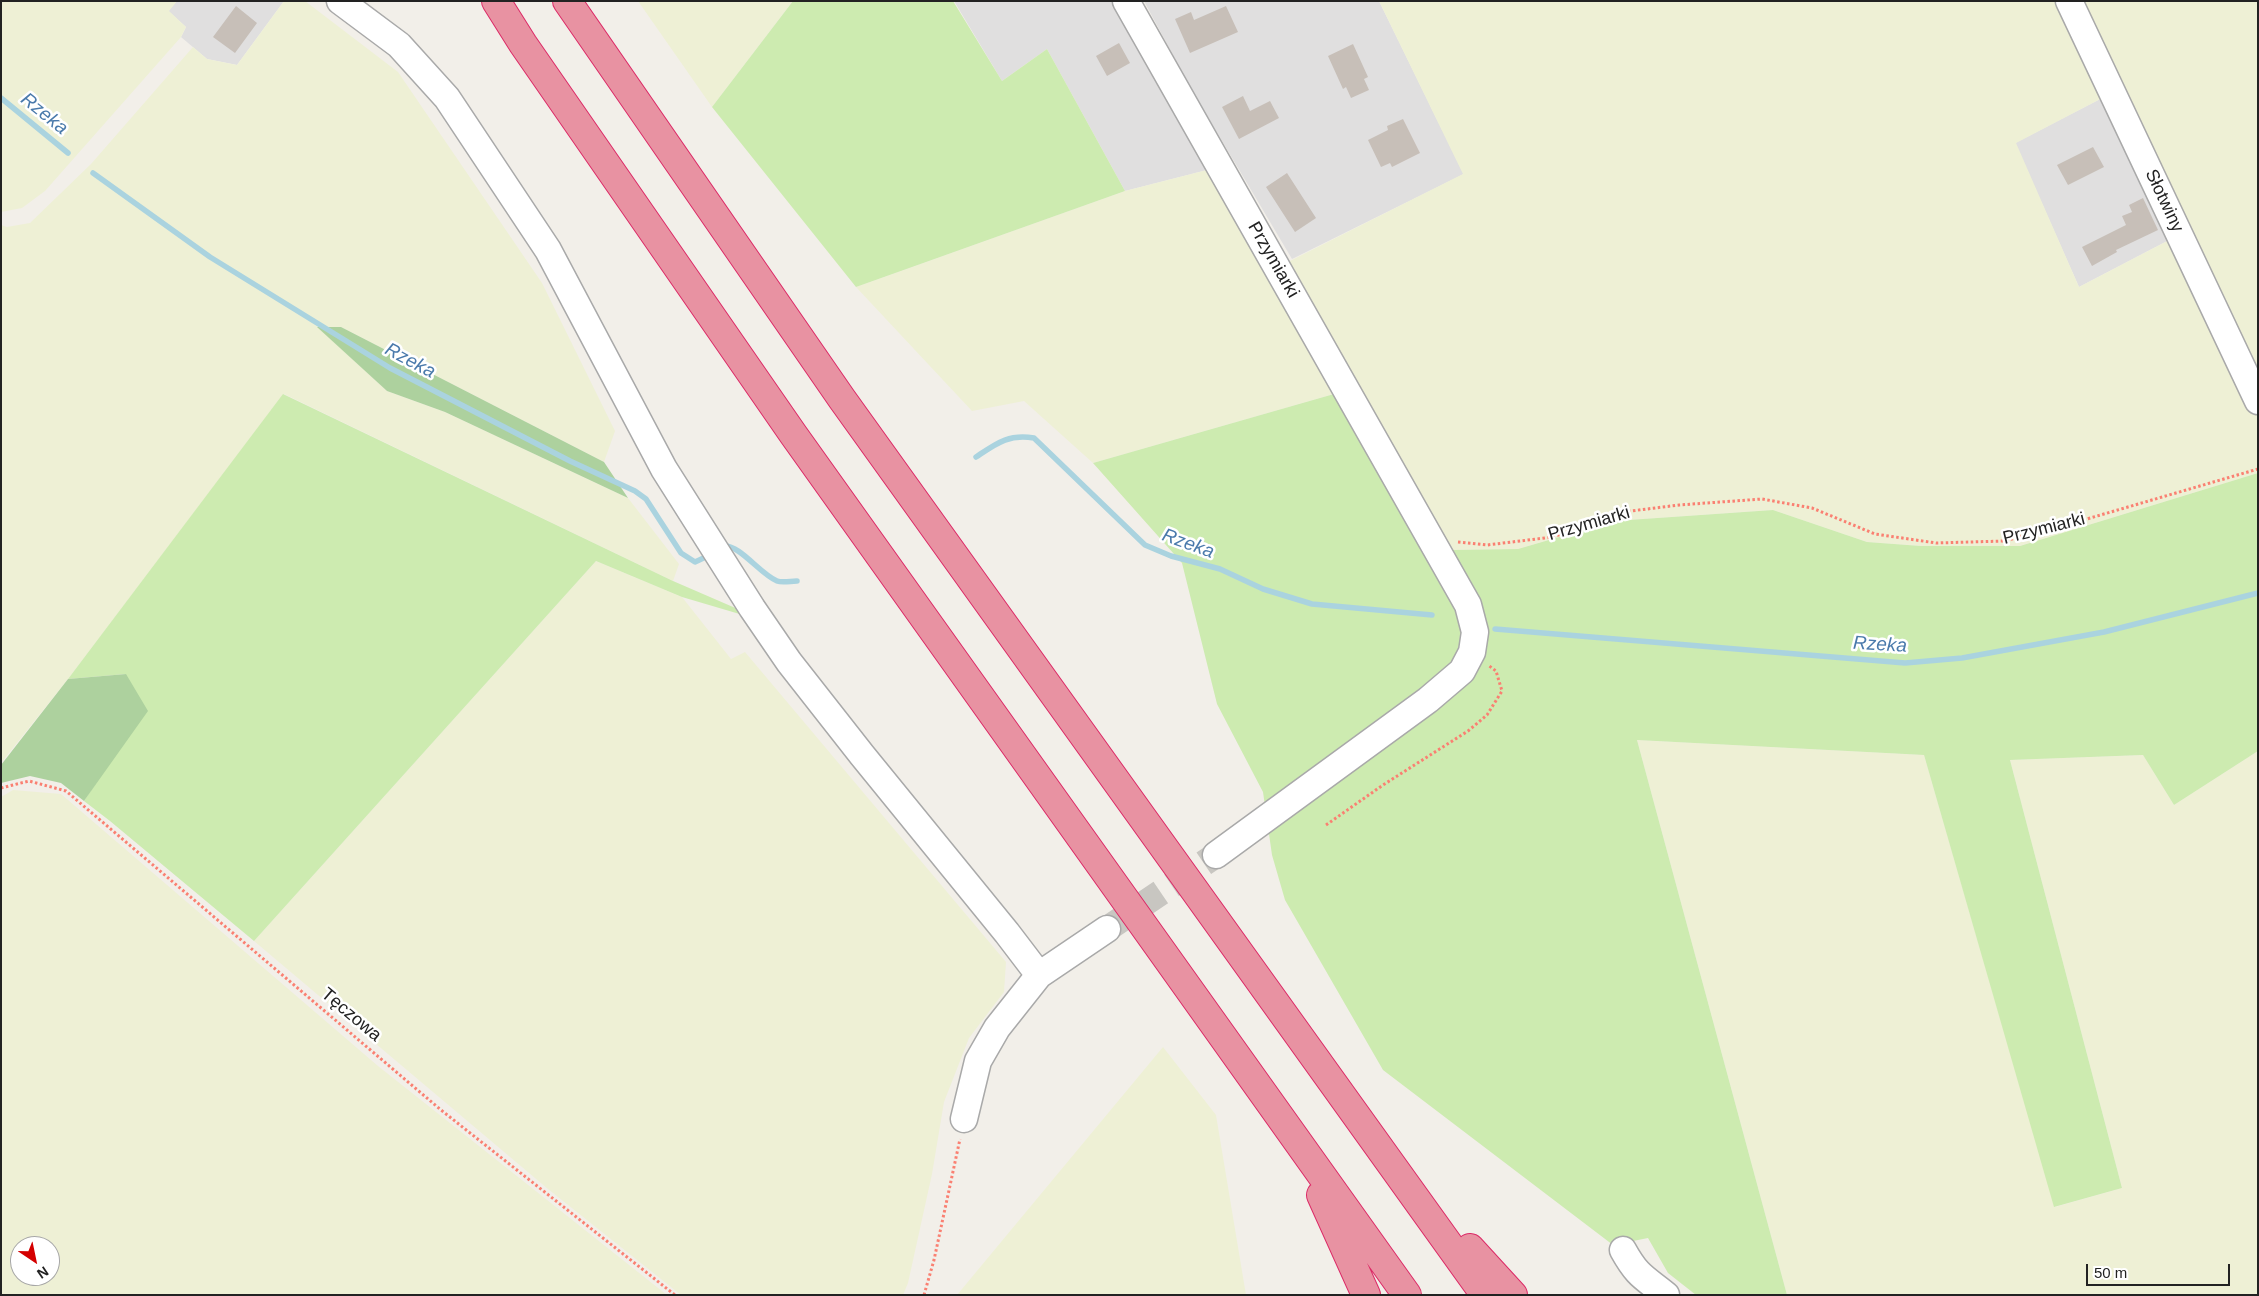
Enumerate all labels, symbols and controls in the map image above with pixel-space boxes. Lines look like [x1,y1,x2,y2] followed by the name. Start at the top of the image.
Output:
[16,88,72,140] water label: Rzeka
[2140,166,2188,236] street label: Słotwiny
[1243,218,1303,302] street label: Przymiarki
[381,338,439,384] water label: Rzeka
[1546,502,1632,546] street label: Przymiarki
[2001,508,2087,550] street label: Przymiarki
[1159,524,1217,564] water label: Rzeka
[1853,632,1907,658] water label: Rzeka
[316,984,386,1046] street label: Tęczowa
[10,1236,60,1286] north arrow
[2089,1254,2233,1286] scale bar
[34,1263,51,1282] text: N
[2094,1264,2127,1281] text: 50 m

